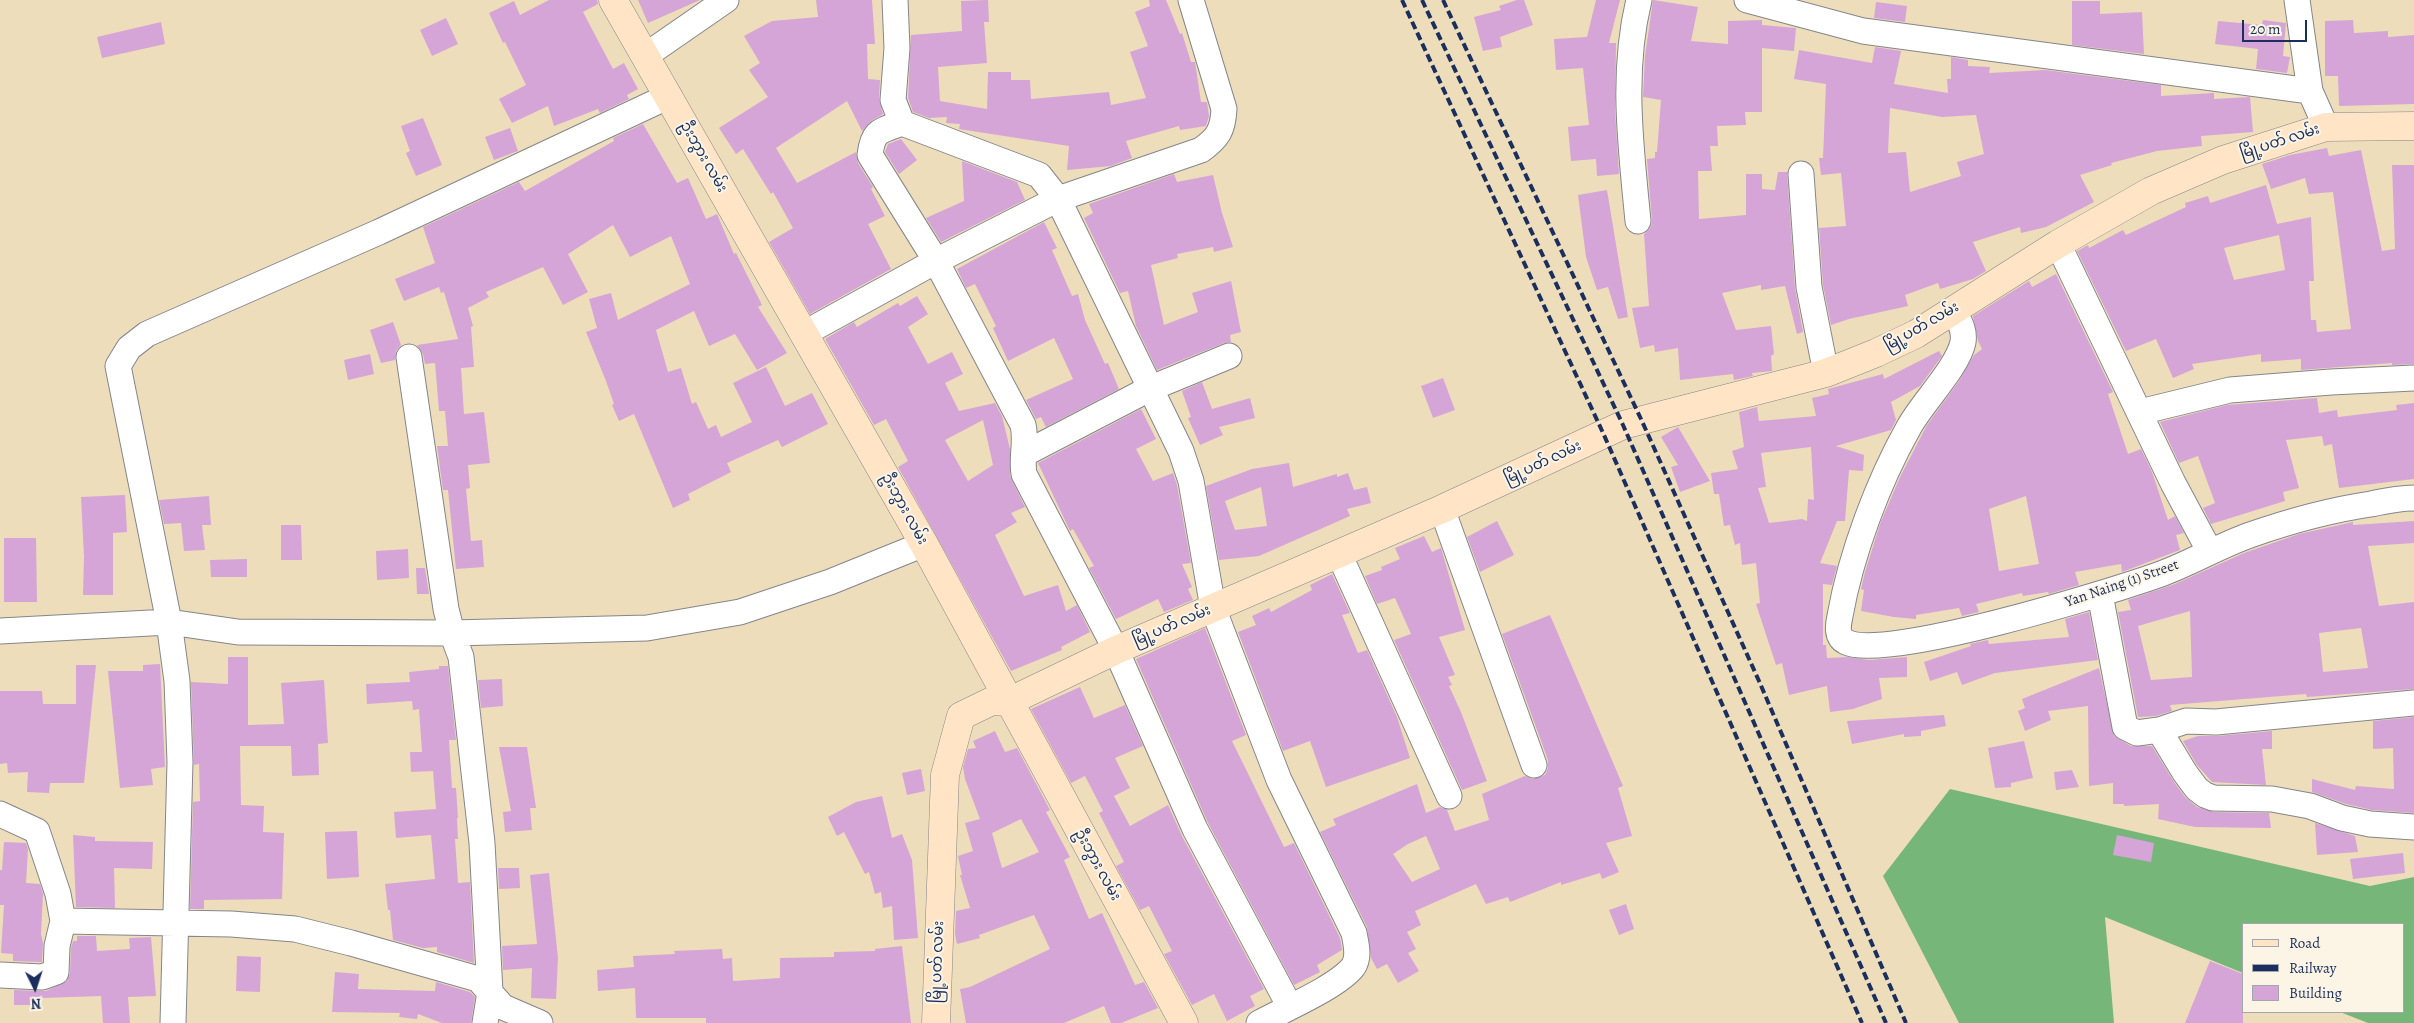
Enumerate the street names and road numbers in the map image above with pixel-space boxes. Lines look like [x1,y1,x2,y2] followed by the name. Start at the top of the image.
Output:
[675,118,731,196] street label: ဦးဘွား လမ်း
[2238,121,2322,163] street label: မြို့ပတ် လမ်း
[1882,299,1962,355] street label: မြို့ပတ် လမ်း
[1502,437,1584,489] street label: မြို့ပတ် လမ်း
[877,470,931,548] street label: ဦးဘွား လမ်း
[2063,556,2181,612] street label: Yan Naing (1) Street
[1130,602,1214,650] street label: မြို့ပတ် လမ်း
[1070,826,1124,904] street label: ဦးဘွား လမ်း
[928,920,948,1004] street label: မြို့ပတ် လမ်း

